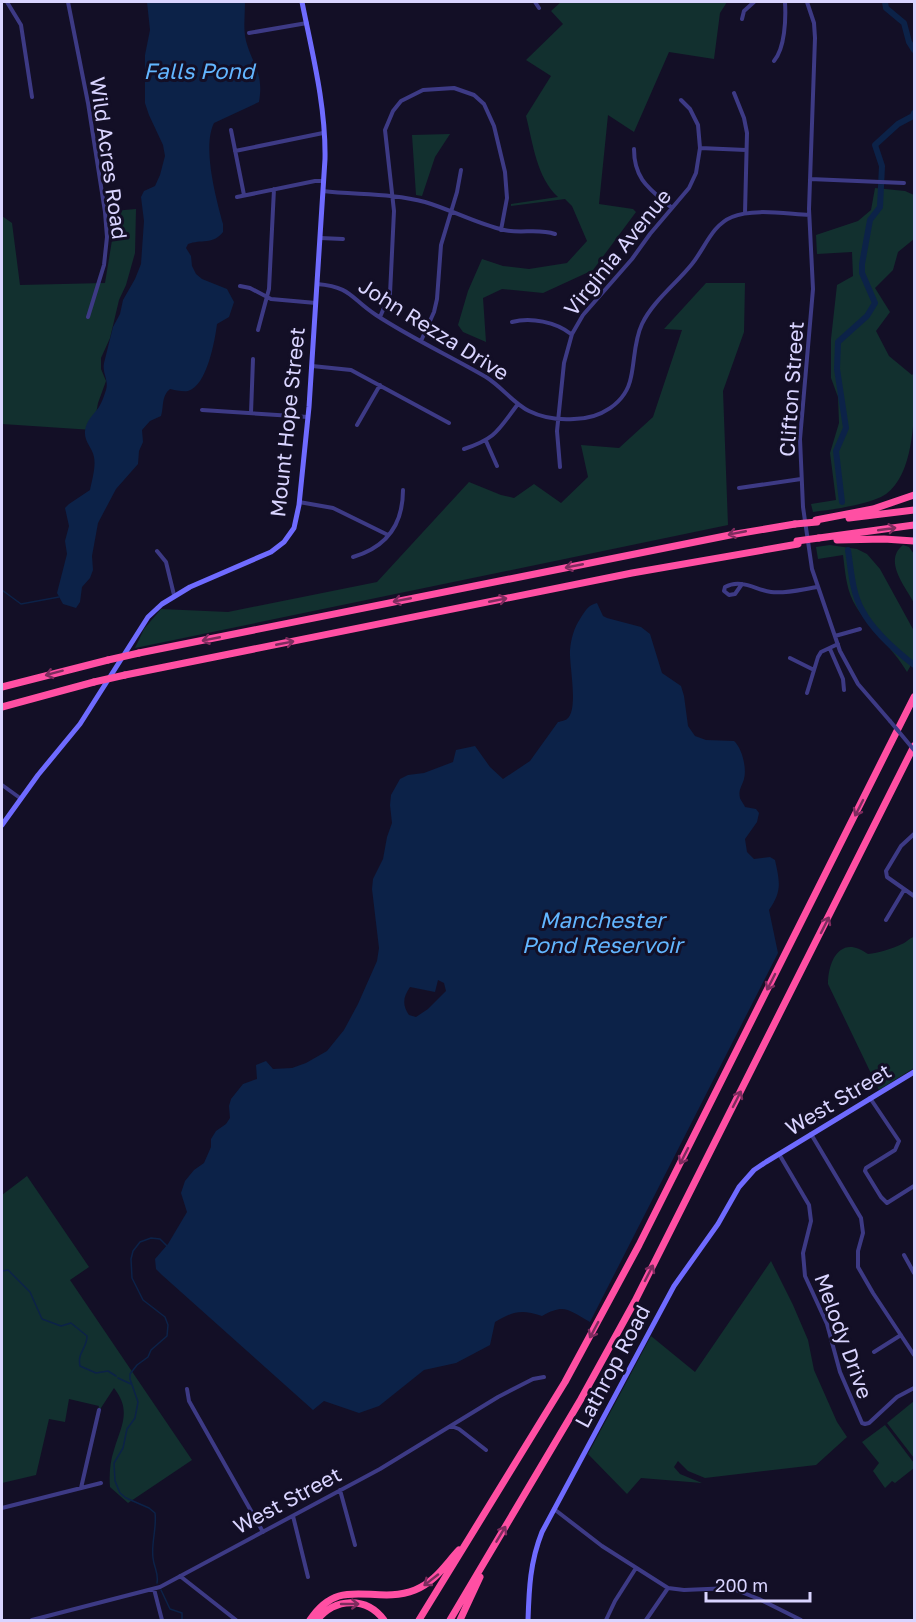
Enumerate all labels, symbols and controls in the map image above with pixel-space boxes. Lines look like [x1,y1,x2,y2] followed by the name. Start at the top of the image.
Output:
[144,57,257,84] water label: Falls Pond
[85,75,133,241] street label: Wild Acres Road
[558,183,676,321] street label: Virginia Avenue
[354,272,514,386] street label: John Rezza Drive
[773,320,809,458] street label: Clifton Street
[264,326,310,518] street label: Mount Hope Street
[877,523,897,534] one-way arrow
[728,528,747,539] one-way arrow
[565,561,584,572] one-way arrow
[488,594,507,605] one-way arrow
[393,595,412,606] one-way arrow
[202,633,221,645] one-way arrow
[276,636,295,648] one-way arrow
[45,667,64,679] one-way arrow
[853,799,865,816] one-way arrow
[522,906,686,958] water label: Manchester Pond Reservoir
[819,916,831,934] one-way arrow
[765,973,777,991] one-way arrow
[781,1057,895,1141] street label: West Street
[732,1091,744,1109] one-way arrow
[678,1147,689,1165] one-way arrow
[644,1265,655,1283] one-way arrow
[809,1270,879,1402] street label: Melody Drive
[569,1300,655,1432] street label: Lathrop Road
[588,1320,599,1338] one-way arrow
[229,1461,345,1539] street label: West Street
[495,1526,507,1543] one-way arrow
[706,1565,810,1603] scale bar
[423,1573,439,1586] one-way arrow
[715,1574,768,1596] text: 200 m
[340,1598,360,1610] one-way arrow

